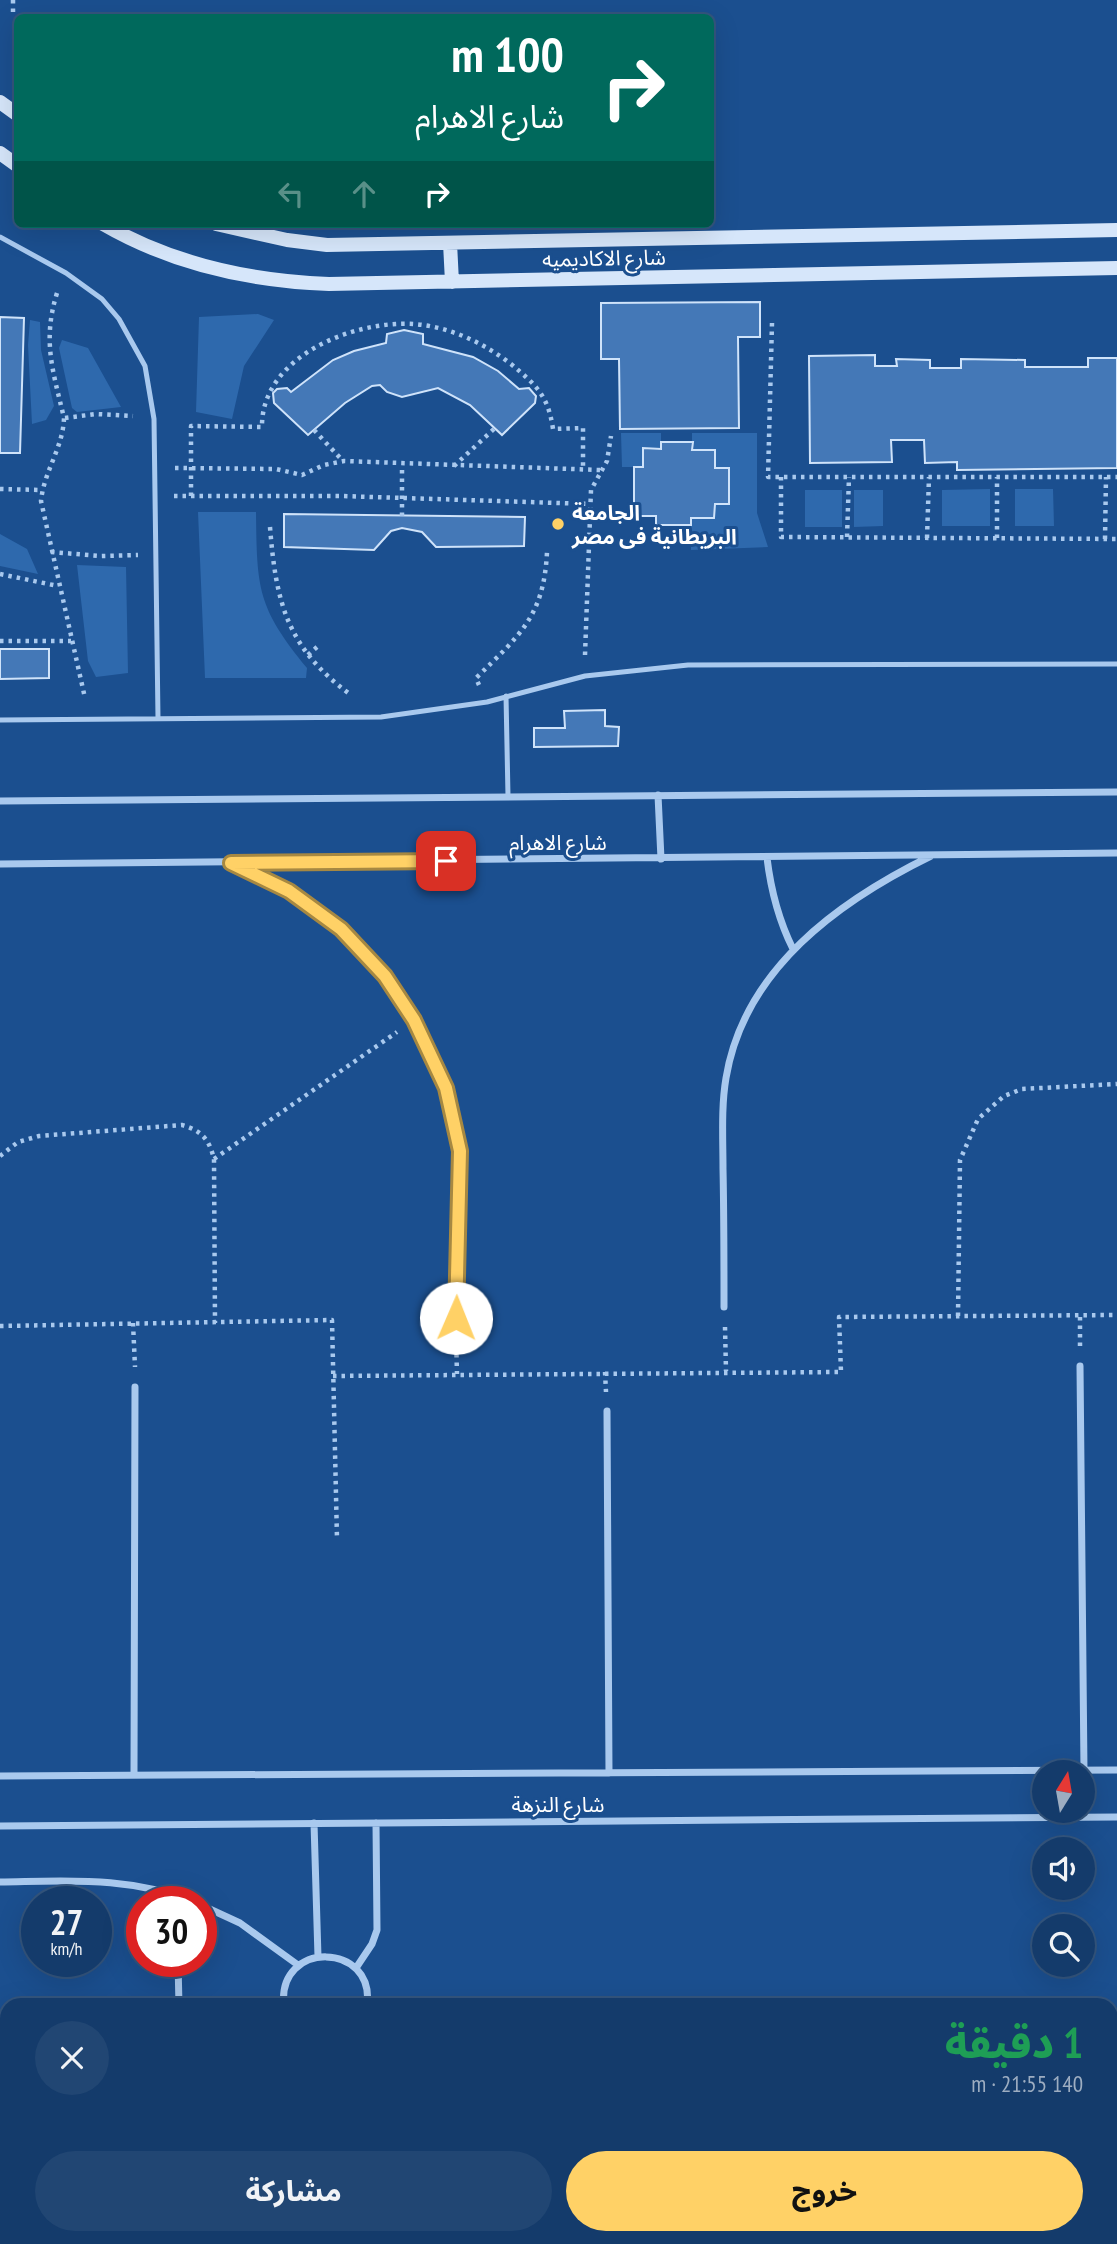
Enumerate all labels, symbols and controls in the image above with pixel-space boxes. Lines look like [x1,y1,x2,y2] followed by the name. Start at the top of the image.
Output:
[451,22,564,86] text: 100 m
[588,42,679,133] icon: right
[415,95,564,137] text: شارع الاهرام
[272,175,310,213] icon: left
[345,175,383,213] icon: ahead
[418,175,456,213] icon: right
[542,243,666,275] street label: شارع الاكاديميه
[571,499,737,550] place label: الجامعة البريطانية فى مصر
[550,516,566,532] marker: الجامعة البريطانية فى مصر
[509,829,607,859] street label: شارع الاهرام
[416,831,476,891] pin
[427,842,465,880] icon: arrive
[419,1281,493,1355] position arrow
[1032,1760,1096,1824] north arrow
[1032,1760,1095,1977] map controls
[512,1791,604,1820] street label: شارع النزهة
[1032,1837,1095,1900] button: sound
[126,1886,217,1977] speed limit sign: 30
[50,1899,83,1945] text: 27
[1032,1914,1095,1977] button: search
[51,1937,82,1960] text: km/h
[945,2015,1083,2070] text: 1 دقيقة
[35,2021,109,2095] button: close
[971,2069,1083,2098] text: 140 m · 21:55
[35,2151,552,2231] button: مشاركة
[566,2151,1083,2231] button: خروج

